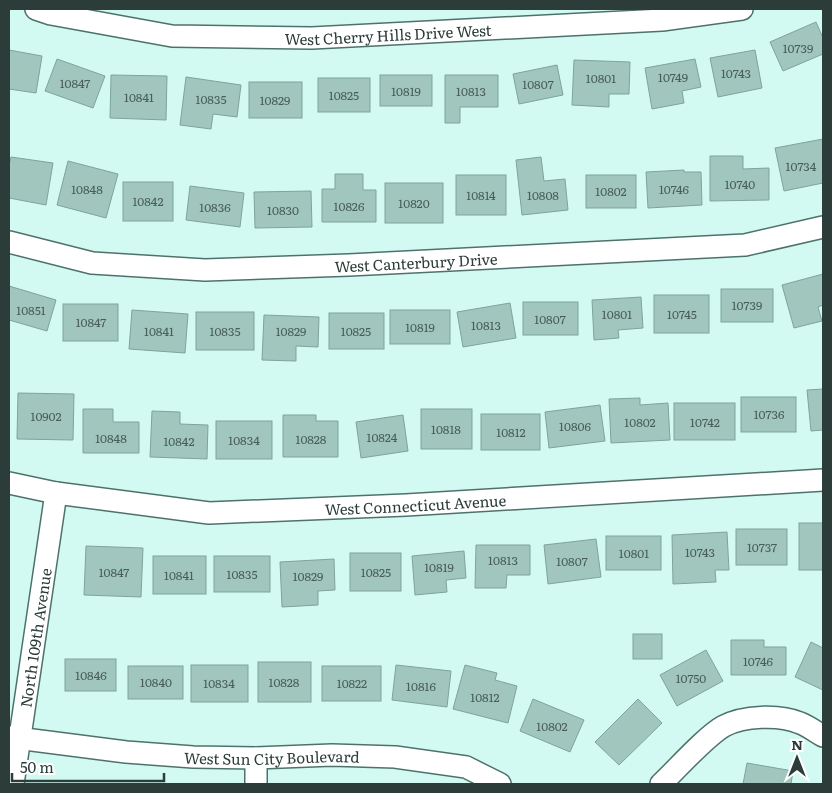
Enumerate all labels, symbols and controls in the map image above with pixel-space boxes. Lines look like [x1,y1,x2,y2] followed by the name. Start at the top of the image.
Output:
[284,17,492,50] street label: West Cherry Hills Drive West
[783,39,813,57] house number: 10739
[721,64,751,82] house number: 10743
[658,68,688,86] house number: 10749
[586,69,616,87] house number: 10801
[60,74,90,92] house number: 10847
[522,75,554,93] house number: 10807
[391,82,421,100] house number: 10819
[456,82,486,100] house number: 10813
[329,86,359,104] house number: 10825
[124,88,154,106] house number: 10841
[196,90,226,108] house number: 10835
[260,91,290,109] house number: 10829
[786,157,817,175] house number: 10734
[725,175,755,193] house number: 10740
[71,180,103,198] house number: 10848
[659,180,690,198] house number: 10746
[595,182,627,200] house number: 10802
[466,186,496,204] house number: 10814
[527,186,559,204] house number: 10808
[132,192,164,210] house number: 10842
[398,194,430,212] house number: 10820
[334,197,365,215] house number: 10826
[199,198,231,216] house number: 10836
[267,201,299,219] house number: 10830
[334,246,498,277] street label: West Canterbury Drive
[732,296,762,314] house number: 10739
[16,301,46,319] house number: 10851
[602,305,632,323] house number: 10801
[667,305,697,323] house number: 10745
[534,310,566,328] house number: 10807
[76,313,106,331] house number: 10847
[471,316,501,334] house number: 10813
[405,318,435,336] house number: 10819
[144,322,174,340] house number: 10841
[210,322,240,340] house number: 10835
[276,322,306,340] house number: 10829
[341,322,371,340] house number: 10825
[754,405,785,423] house number: 10736
[31,407,62,425] house number: 10902
[624,413,656,431] house number: 10802
[690,413,720,431] house number: 10742
[559,417,591,435] house number: 10806
[431,420,461,438] house number: 10818
[496,423,526,441] house number: 10812
[367,428,398,446] house number: 10824
[95,429,127,447] house number: 10848
[296,430,327,448] house number: 10828
[228,431,260,449] house number: 10834
[163,432,195,450] house number: 10842
[324,488,507,520] street label: West Connecticut Avenue
[747,538,777,556] house number: 10737
[685,543,715,561] house number: 10743
[619,544,649,562] house number: 10801
[488,551,518,569] house number: 10813
[556,552,588,570] house number: 10807
[424,558,454,576] house number: 10819
[99,563,129,581] house number: 10847
[361,563,391,581] house number: 10825
[227,565,257,583] house number: 10835
[13,566,56,709] street label: North 109th Avenue
[164,566,194,584] house number: 10841
[293,567,323,585] house number: 10829
[743,652,774,670] house number: 10746
[75,666,107,684] house number: 10846
[676,669,706,687] house number: 10750
[140,673,172,691] house number: 10840
[269,673,300,691] house number: 10828
[203,674,235,692] house number: 10834
[337,674,367,692] house number: 10822
[406,677,436,695] house number: 10816
[470,688,500,706] house number: 10812
[536,717,568,735] house number: 10802
[772,733,822,783] north arrow
[791,734,803,754] text: N
[183,743,360,770] street label: West Sun City Boulevard
[12,750,165,782] scale bar
[20,755,54,778] text: 50 m

